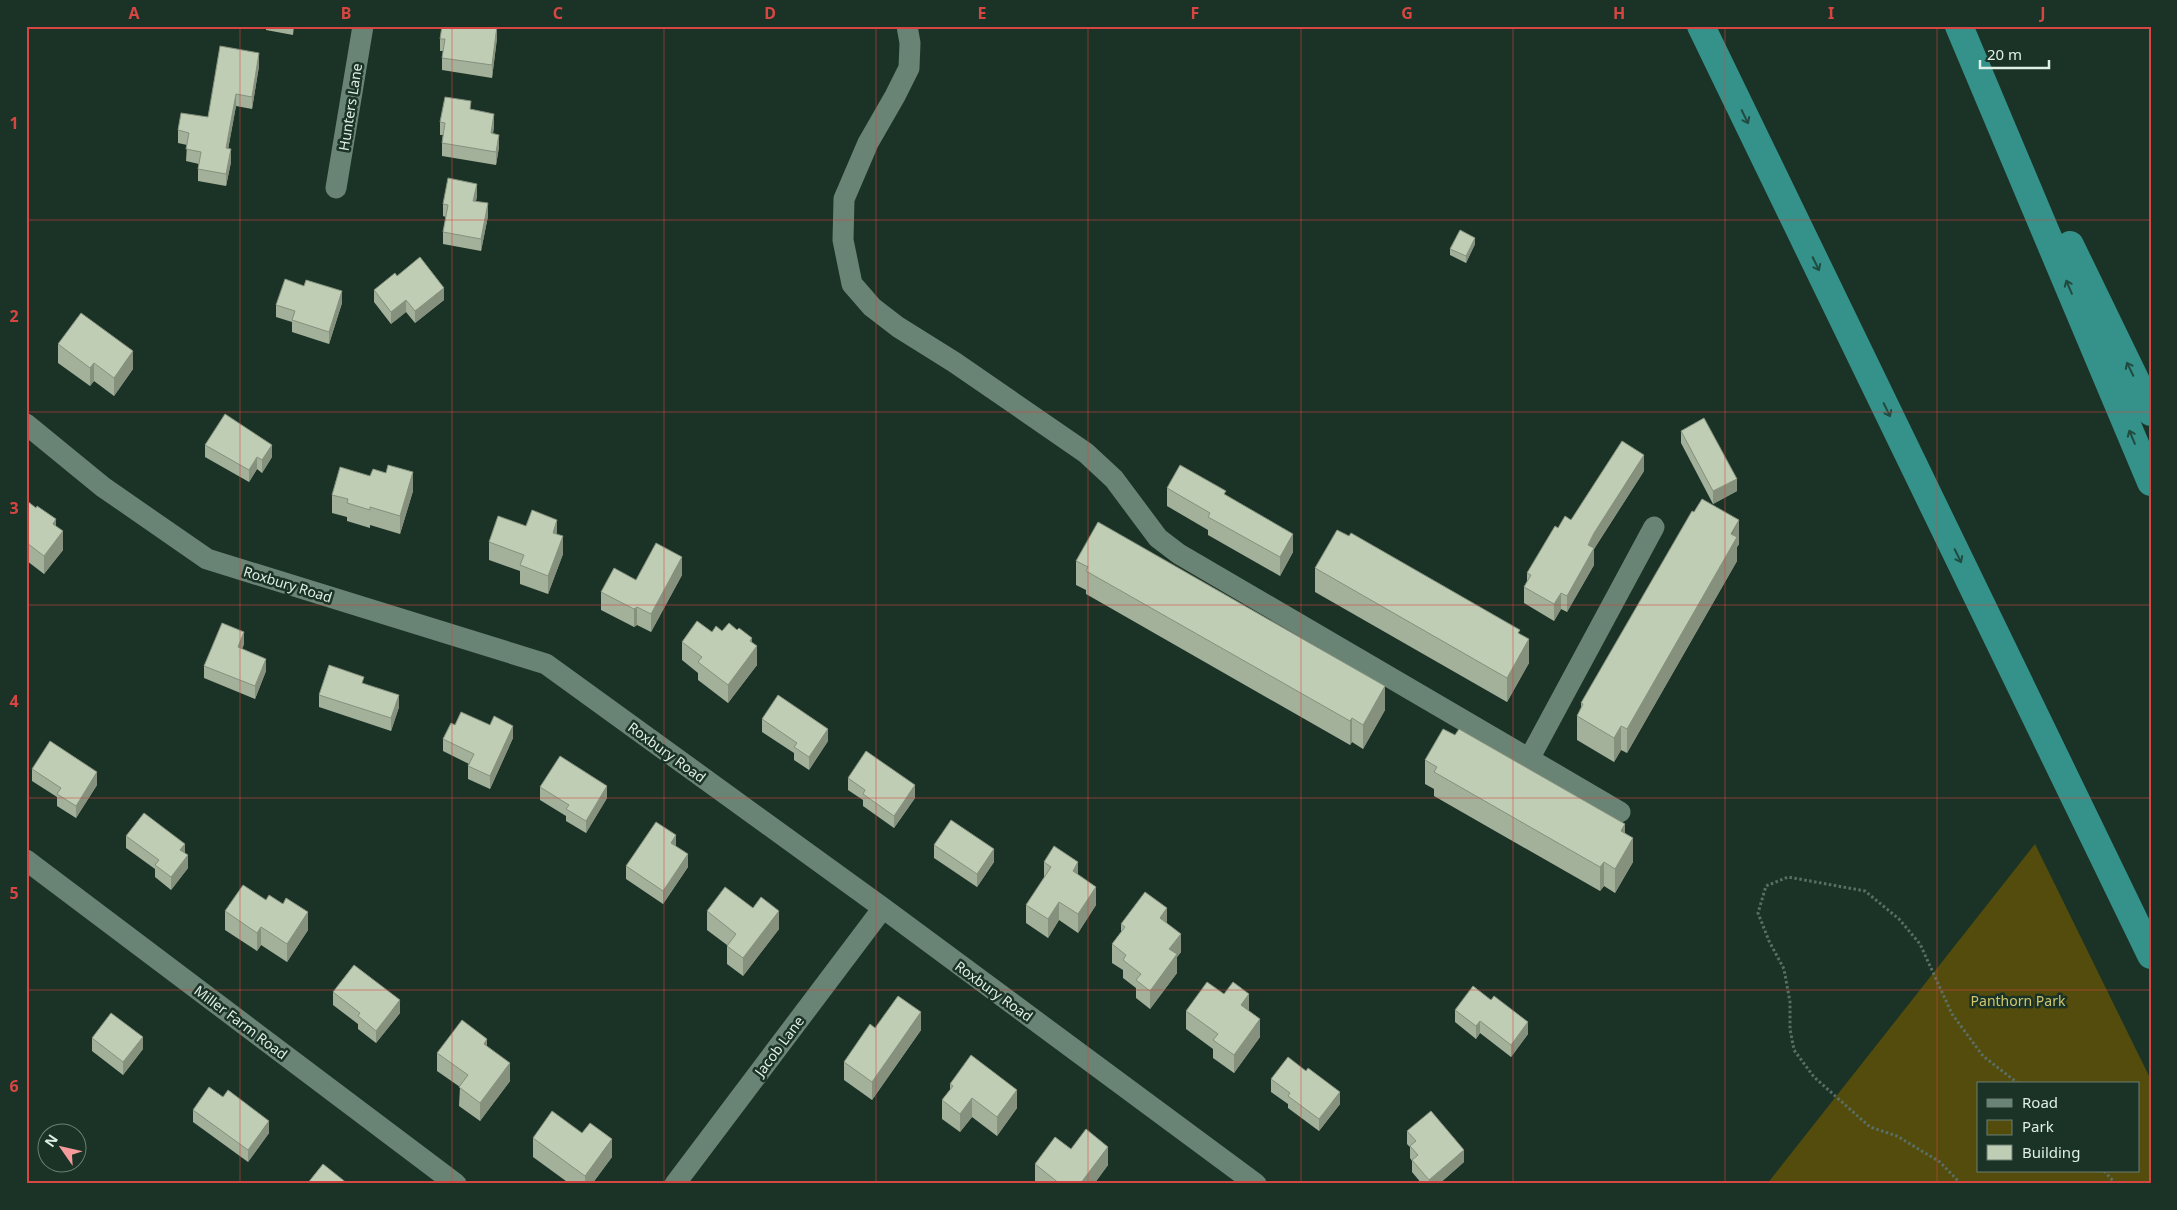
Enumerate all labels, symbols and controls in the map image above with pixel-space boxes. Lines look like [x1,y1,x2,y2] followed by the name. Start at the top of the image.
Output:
[128,2,140,24] text: A
[341,2,351,24] text: B
[553,2,563,24] text: C
[764,2,776,24] text: D
[978,2,987,24] text: E
[1191,2,1199,24] text: F
[1401,2,1413,24] text: G
[1613,2,1625,24] text: H
[1828,2,1834,24] text: I
[2038,2,2046,24] text: J
[1980,38,2048,70] scale bar
[1987,44,2022,64] text: 20 m
[334,62,366,152] street label: Hunters Lane
[1741,109,1751,124] one-way arrow
[9,112,19,134] text: 1
[1812,256,1821,271] one-way arrow
[2063,280,2073,295] one-way arrow
[9,305,19,327] text: 2
[2124,361,2134,376] one-way arrow
[1883,402,1892,417] one-way arrow
[2126,430,2136,445] one-way arrow
[9,497,19,519] text: 3
[1954,548,1963,563] one-way arrow
[241,561,335,607] street label: Roxbury Road
[9,690,19,712] text: 4
[624,717,710,787] street label: Roxbury Road
[9,882,19,904] text: 5
[951,956,1037,1026] street label: Roxbury Road
[191,981,291,1063] street label: Miller Farm Road
[1971,991,2066,1010] park label: Panthorn Park
[749,1012,808,1082] street label: Jacob Lane
[9,1075,19,1097] text: 6
[1977,1082,2140,1172] legend
[2022,1092,2058,1112] text: Road
[2022,1116,2054,1136] text: Park
[38,1122,88,1172] north arrow
[40,1130,62,1150] text: N
[2022,1142,2080,1162] text: Building

